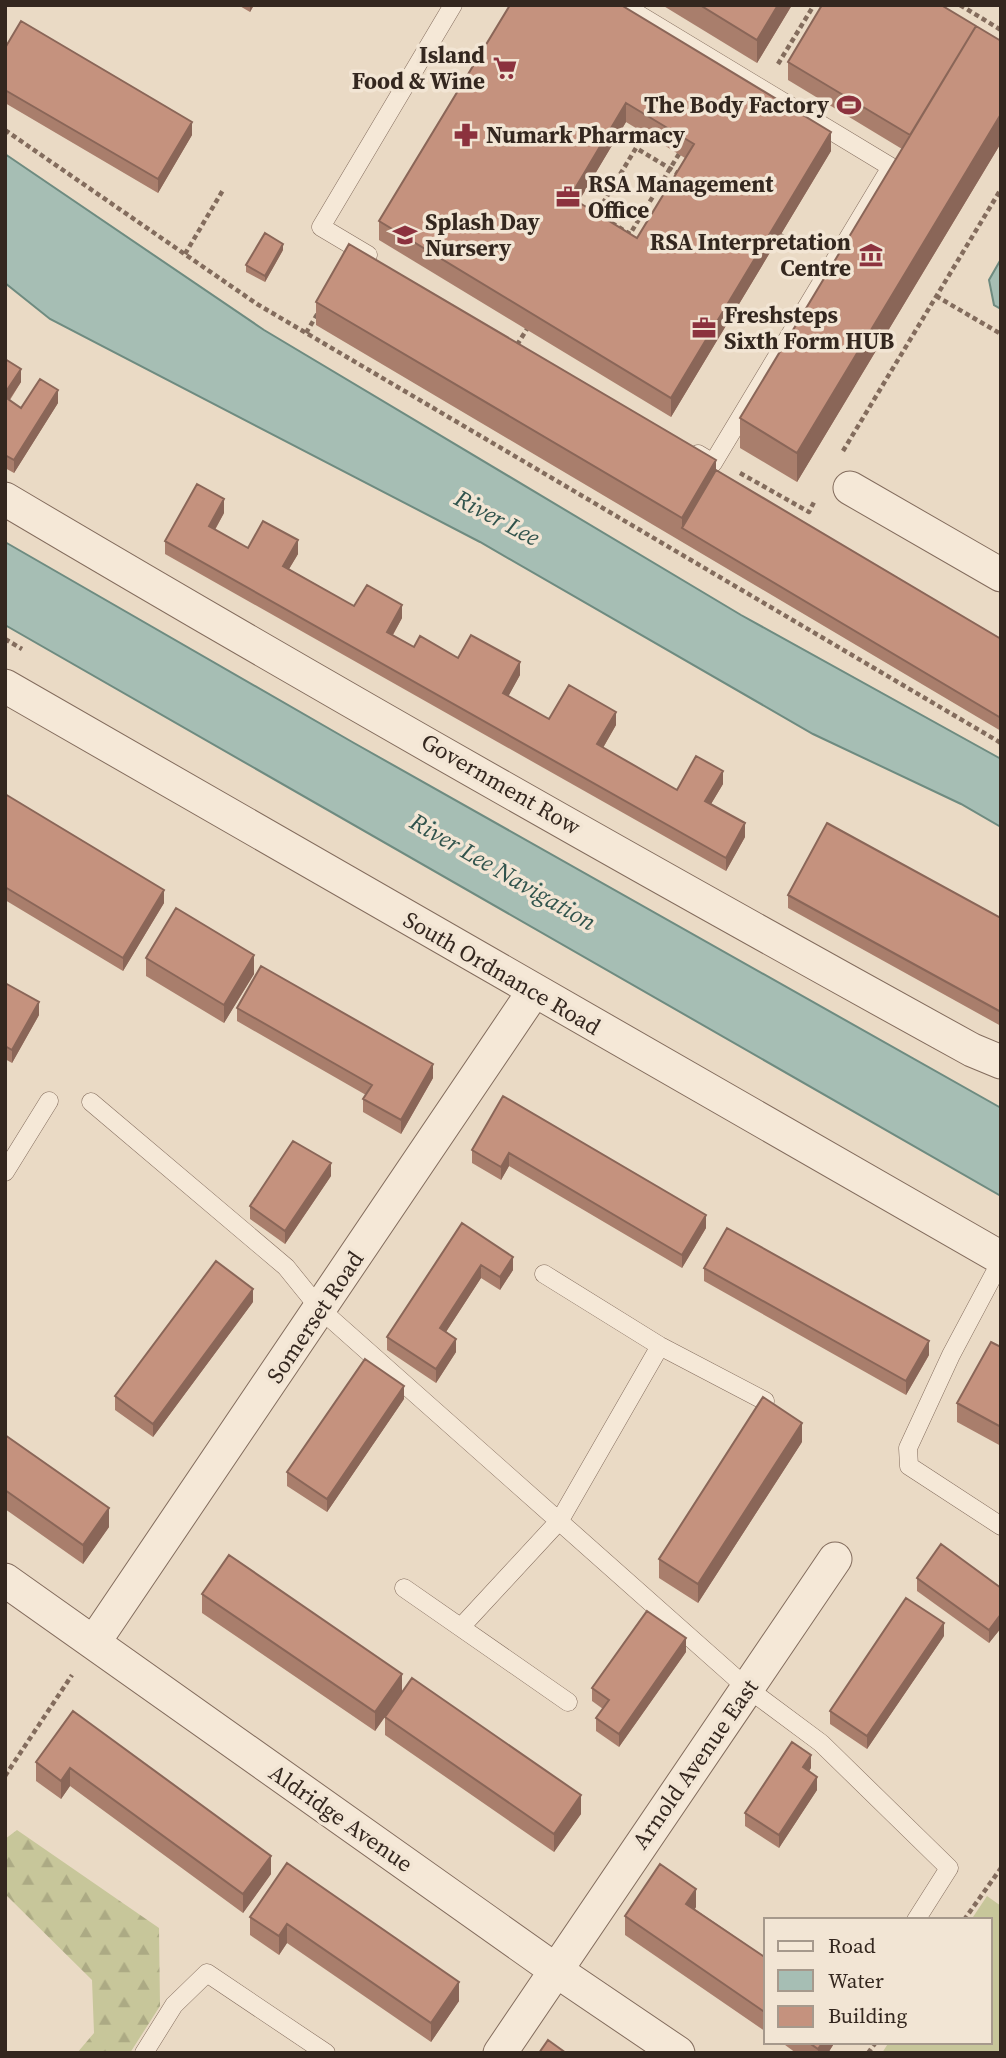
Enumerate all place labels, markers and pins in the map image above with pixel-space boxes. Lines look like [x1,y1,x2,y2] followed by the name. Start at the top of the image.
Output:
[352,39,485,97] place label: Island Food & Wine
[491,54,519,82] supermarket icon: Island Food & Wine
[644,89,830,121] place label: The Body Factory
[835,91,863,119] sports icon: The Body Factory
[486,119,686,151] place label: Numark Pharmacy
[452,121,480,149] pharmacy icon: Numark Pharmacy
[588,168,774,226] place label: RSA Management Office
[554,183,582,211] office icon: RSA Management Office
[425,206,541,264] place label: Splash Day Nursery
[391,221,419,249] school or university icon: Splash Day Nursery
[650,226,851,284] place label: RSA Interpretation Centre
[857,241,885,269] museum icon: RSA Interpretation Centre
[724,299,894,357] place label: Freshsteps Sixth Form HUB
[690,314,718,342] office icon: Freshsteps Sixth Form HUB

